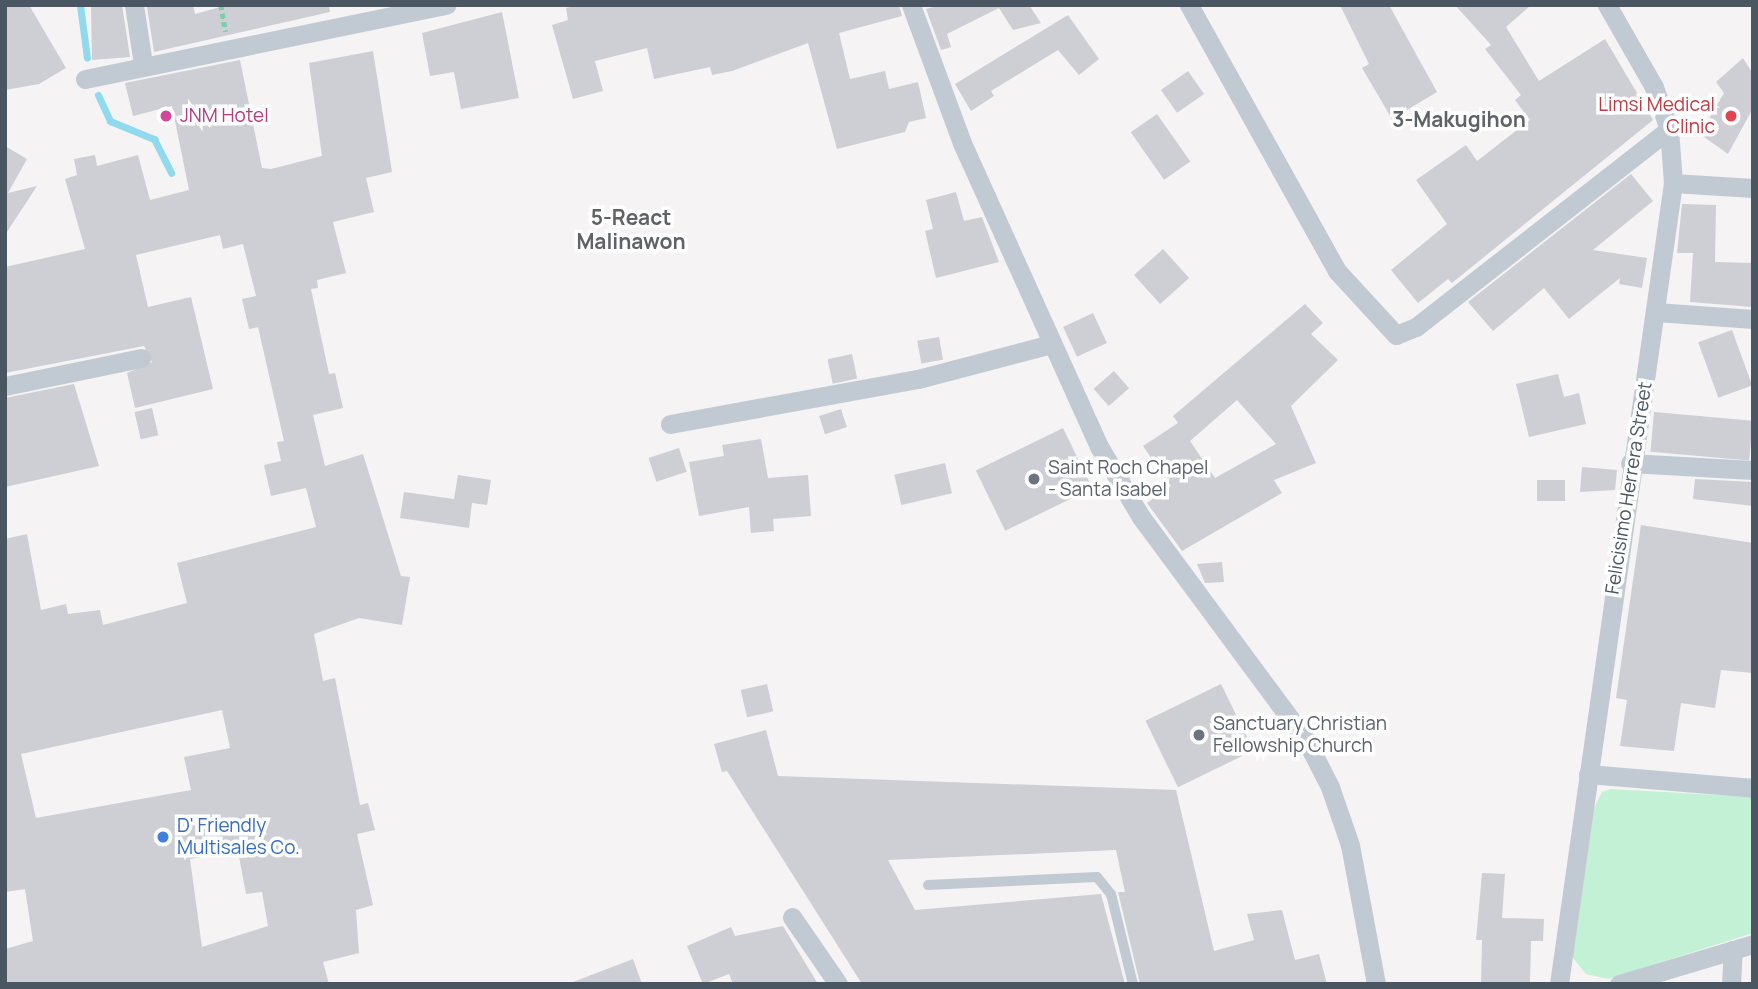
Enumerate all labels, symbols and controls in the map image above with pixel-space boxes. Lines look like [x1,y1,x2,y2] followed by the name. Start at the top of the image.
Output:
[1598,94,1715,138] place label: Limsi Medical Clinic
[180,105,269,127] place label: JNM Hotel
[1392,106,1526,132] district label: 3-Makugihon
[1721,106,1741,126] marker: Limsi Medical Clinic
[158,108,174,124] marker: JNM Hotel
[576,204,686,254] district label: 5-React Malinawon
[1601,380,1657,596] street label: Felicisimo Herrera Street
[1048,457,1208,501] place label: Saint Roch Chapel - Santa Isabel
[1026,471,1042,487] marker: Saint Roch Chapel - Santa Isabel
[1213,713,1387,757] place label: Sanctuary Christian Fellowship Church
[1191,727,1207,743] marker: Sanctuary Christian Fellowship Church
[177,815,300,859] place label: D' Friendly Multisales Co.
[155,829,171,845] marker: D' Friendly Multisales Co.

